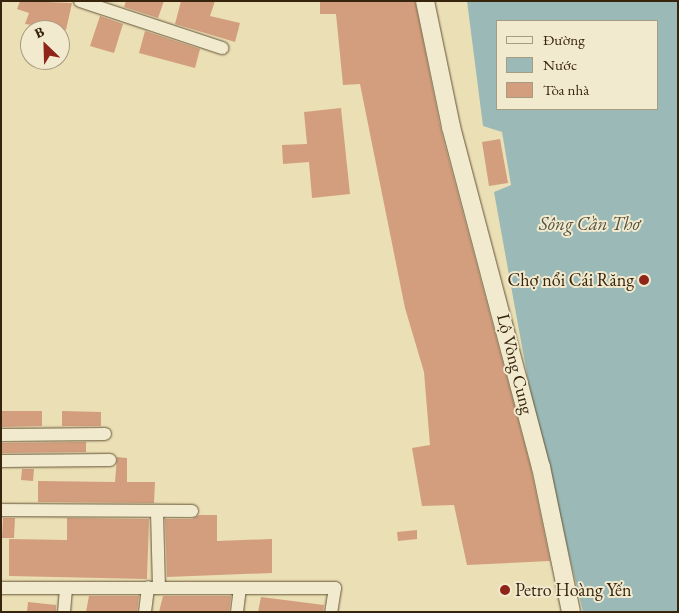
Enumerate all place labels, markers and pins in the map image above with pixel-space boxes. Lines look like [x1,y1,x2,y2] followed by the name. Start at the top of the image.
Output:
[507,269,634,291] place label: Chợ nổi Cái Răng
[638,274,650,286] marker: Chợ nổi Cái Răng
[515,579,632,601] place label: Petro Hoàng Yến
[499,584,511,596] marker: Petro Hoàng Yến

